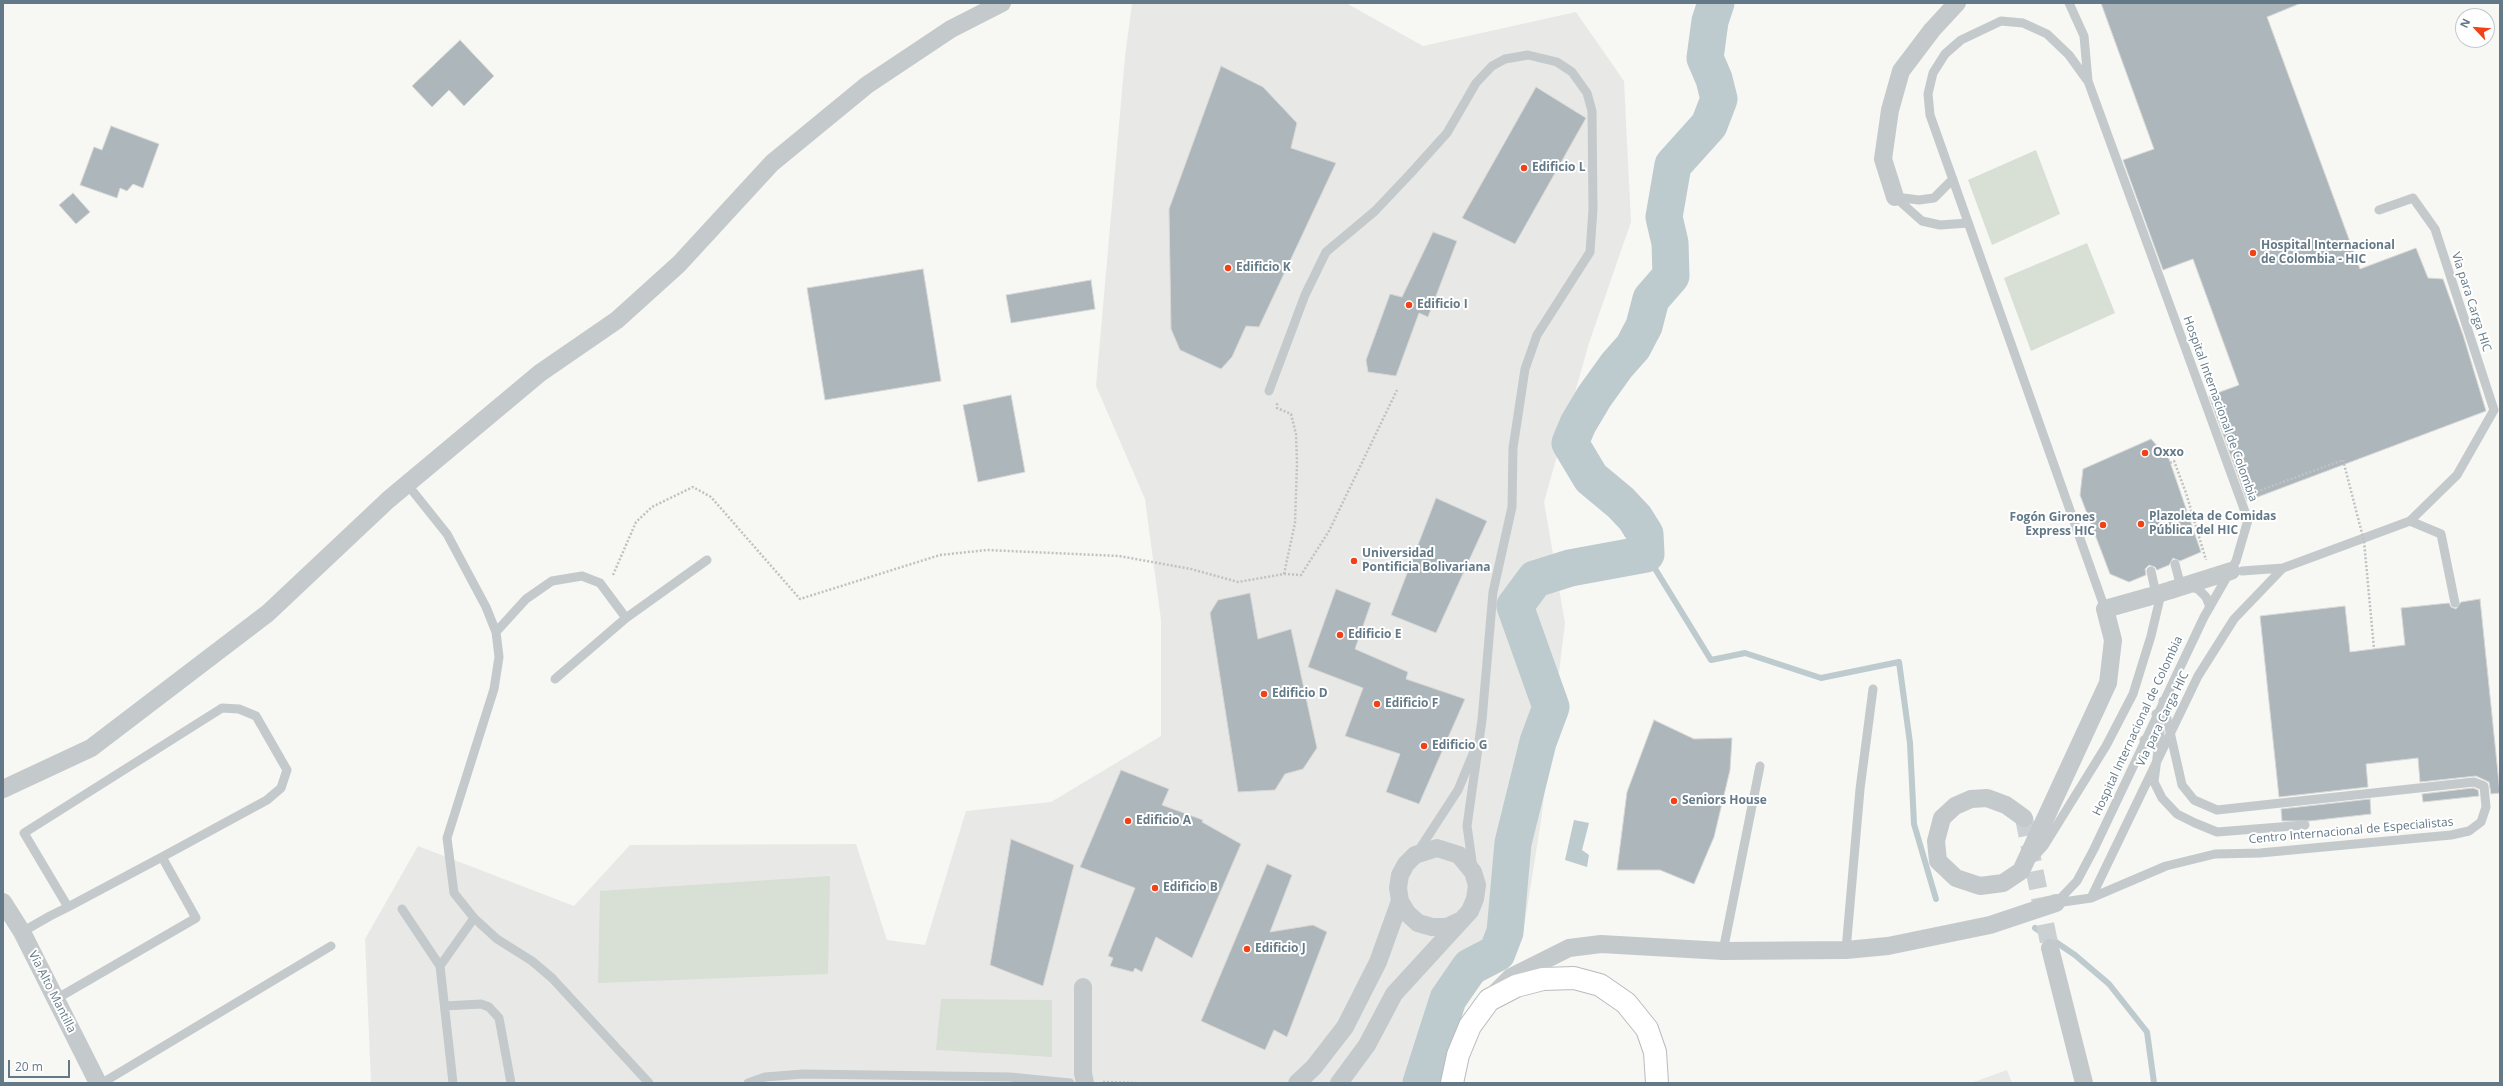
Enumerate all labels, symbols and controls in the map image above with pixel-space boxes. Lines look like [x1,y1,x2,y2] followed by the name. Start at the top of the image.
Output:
[2455,8,2495,48] north arrow
[2456,16,2473,30] text: N
[1532,161,1585,175] place label: Edificio L
[1519,163,1529,173] marker: Edificio L
[2261,239,2395,267] place label: Hospital Internacional de Colombia - HIC
[2248,248,2258,258] marker: Hospital Internacional de Colombia - HIC
[2448,250,2494,354] street label: Via para Carga HIC
[1236,261,1291,275] place label: Edificio K
[1223,263,1233,273] marker: Edificio K
[1417,298,1468,312] place label: Edificio I
[1404,300,1414,310] marker: Edificio I
[2180,314,2260,504] street label: Hospital Internacional de Colombia
[2153,446,2184,460] place label: Oxxo
[2140,448,2150,458] marker: Oxxo
[2149,510,2276,538] place label: Plazoleta de Comidas Pública del HIC
[2010,511,2095,539] place label: Fogón Girones Express HIC
[2136,519,2146,529] marker: Plazoleta de Comidas Pública del HIC
[2098,520,2108,530] marker: Fogón Girones Express HIC
[1362,547,1491,575] place label: Universidad Pontificia Bolivariana
[1349,556,1359,566] marker: Universidad Pontificia Bolivariana
[1348,628,1401,642] place label: Edificio E
[1335,630,1345,640] marker: Edificio E
[2090,634,2186,818] street label: Hospital Internacional de Colombia
[2134,669,2192,769] street label: Via para Carga HIC
[1272,687,1328,701] place label: Edificio D
[1259,689,1269,699] marker: Edificio D
[1385,697,1438,711] place label: Edificio F
[1372,699,1382,709] marker: Edificio F
[1432,739,1487,753] place label: Edificio G
[1419,741,1429,751] marker: Edificio G
[1682,794,1767,808] place label: Seniors House
[1669,796,1679,806] marker: Seniors House
[1136,814,1191,828] place label: Edificio A
[2248,815,2454,847] street label: Centro Internacional de Especialistas
[1123,816,1133,826] marker: Edificio A
[1163,881,1218,895] place label: Edificio B
[1150,883,1160,893] marker: Edificio B
[1255,942,1306,956] place label: Edificio J
[1242,944,1252,954] marker: Edificio J
[25,949,79,1035] street label: Vía Alto Mantilla
[10,1052,72,1078] scale bar
[15,1058,43,1075] text: 20 m

